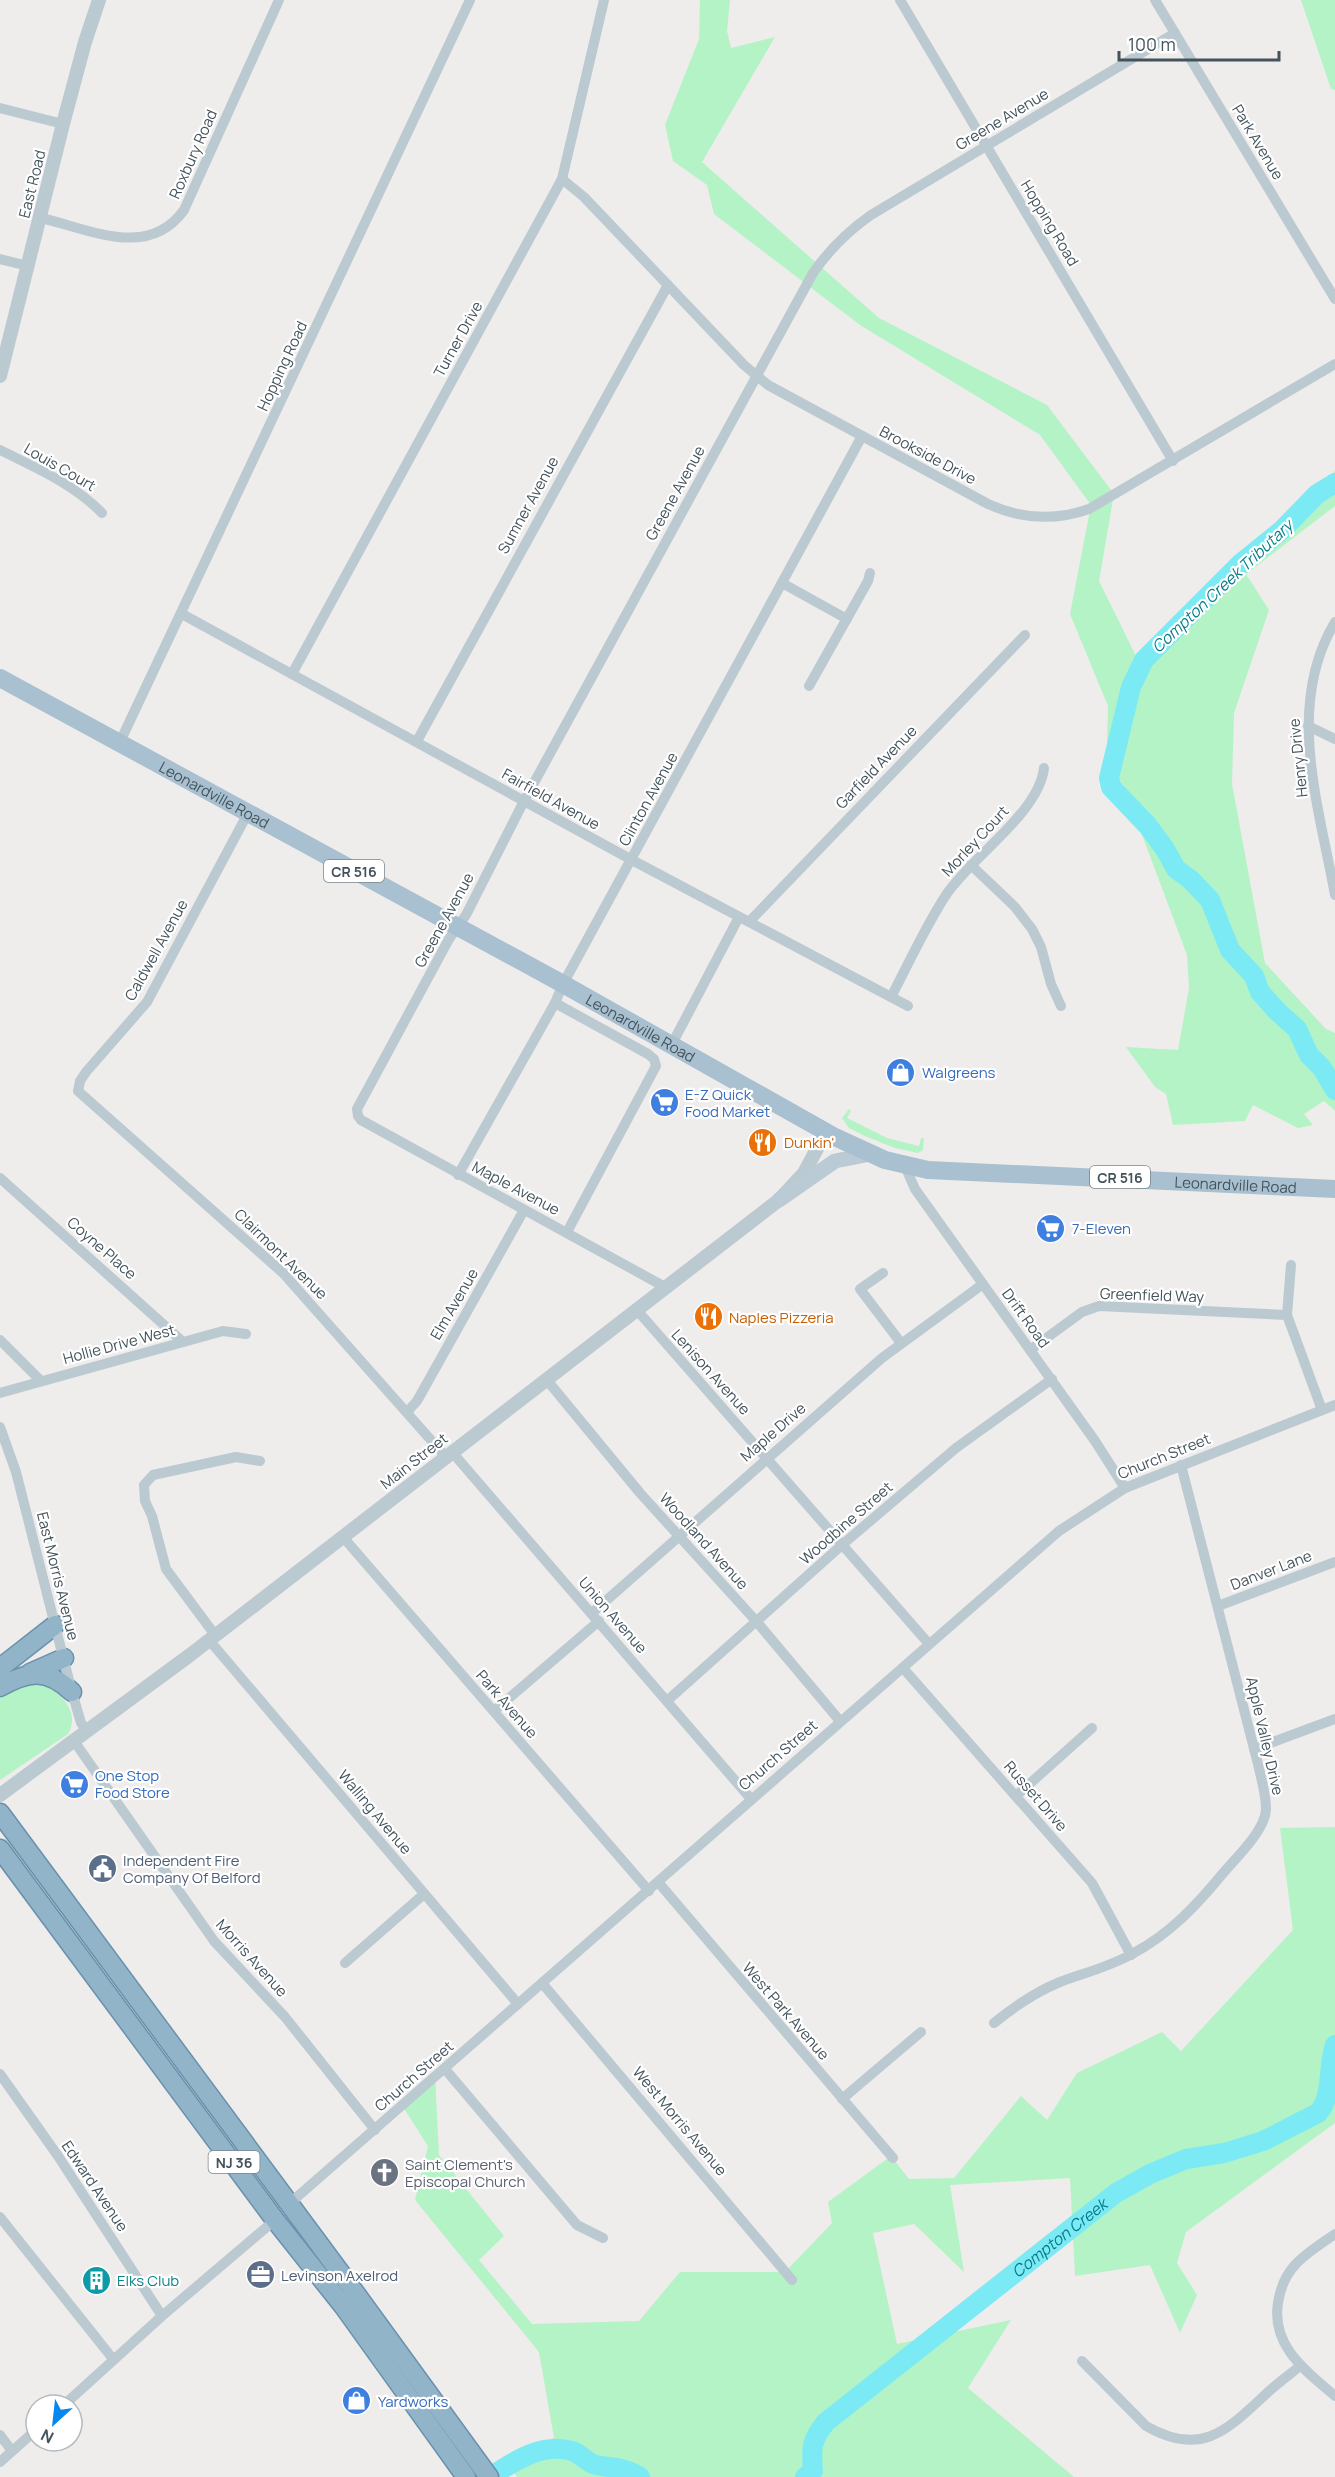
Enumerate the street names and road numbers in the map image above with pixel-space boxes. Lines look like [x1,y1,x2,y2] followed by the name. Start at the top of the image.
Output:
[952,83,1053,155] street label: Greene Avenue
[1227,100,1289,184] street label: Park Avenue
[164,106,222,202] street label: Roxbury Road
[13,148,51,220] street label: East Road
[1016,176,1084,270] street label: Hopping Road
[429,297,488,381] street label: Turner Drive
[252,318,312,414] street label: Hopping Road
[876,421,980,489] street label: Brookside Drive
[20,438,100,496] street label: Louis Court
[640,442,710,544] street label: Greene Avenue
[493,452,564,557] street label: Sumner Avenue
[1283,717,1313,798] street label: Henry Drive
[831,720,922,813] street label: Garfield Avenue
[613,748,683,850] street label: Clinton Avenue
[156,756,273,833] street label: Leonardville Road
[498,763,604,835] street label: Fairfield Avenue
[937,801,1013,881] street label: Morley Court
[324,860,384,882] road number: CR 516
[409,869,479,971] street label: Greene Avenue
[119,895,193,1004] street label: Caldwell Avenue
[582,989,699,1067] street label: Leonardville Road
[468,1156,564,1220] street label: Maple Avenue
[1090,1166,1150,1188] road number: CR 516
[1174,1171,1297,1198] street label: Leonardville Road
[230,1204,332,1304] street label: Clairmont Avenue
[63,1212,141,1284] street label: Coyne Place
[425,1264,483,1344] street label: Elm Avenue
[1099,1283,1205,1307] street label: Greenfield Way
[997,1284,1055,1352] street label: Drift Road
[61,1319,177,1369] street label: Hollie Drive West
[667,1325,755,1420] street label: Lenison Avenue
[736,1398,810,1466] street label: Maple Drive
[376,1428,452,1494] street label: Main Street
[1115,1428,1213,1484] street label: Church Street
[795,1477,897,1569] street label: Woodbine Street
[655,1488,753,1594] street label: Woodland Avenue
[32,1510,84,1643] street label: East Morris Avenue
[1227,1545,1315,1595] street label: Danver Lane
[574,1572,652,1658] street label: Union Avenue
[471,1665,543,1743] street label: Park Avenue
[1241,1675,1289,1797] street label: Apple Valley Drive
[734,1715,822,1795] street label: Church Street
[1000,1756,1073,1836] street label: Russet Drive
[333,1765,417,1859] street label: Walling Avenue
[211,1915,293,2002] street label: Morris Avenue
[738,1958,834,2064] street label: West Park Avenue
[370,2036,458,2116] street label: Church Street
[628,2062,732,2180] street label: West Morris Avenue
[57,2136,133,2236] street label: Edward Avenue
[208,2151,260,2173] road number: NJ 36

